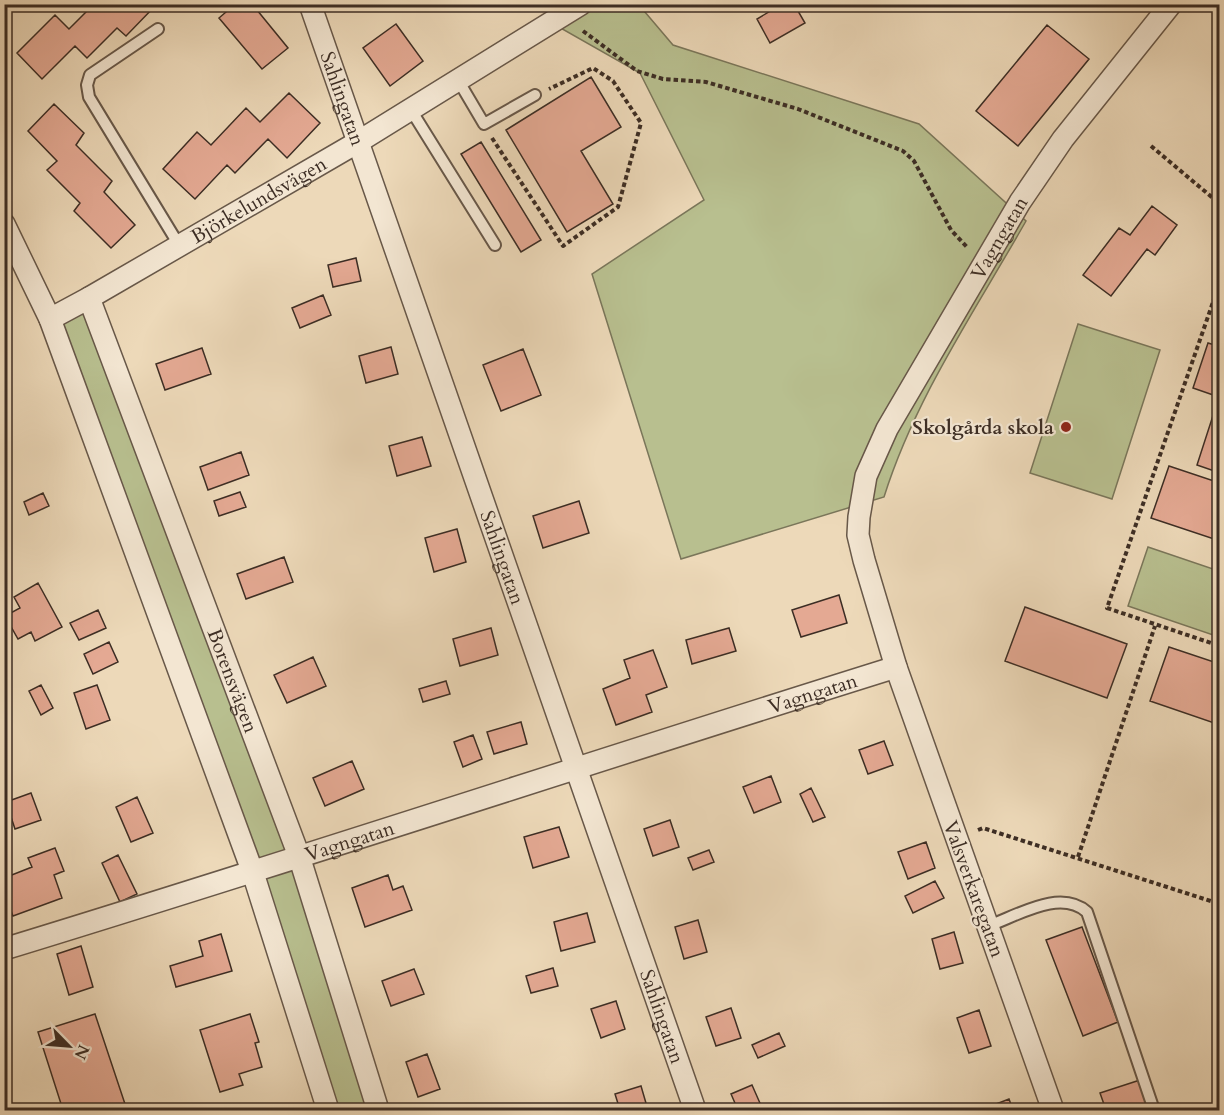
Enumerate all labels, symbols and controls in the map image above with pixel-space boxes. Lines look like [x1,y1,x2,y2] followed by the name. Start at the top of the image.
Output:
[314,48,372,150] street label: Sahlingatan
[186,149,332,250] street label: Björkelundsvägen
[964,191,1034,284] street label: Vagngatan
[912,414,1054,441] place label: Skolgårda skola
[1059,420,1073,434] marker: Skolgårda skola
[474,507,532,609] street label: Sahlingatan
[201,625,265,737] street label: Borensvägen
[764,666,861,720] street label: Vagngatan
[301,814,398,868] street label: Vagngatan
[937,817,1011,962] street label: Valsverkaregatan
[634,966,691,1068] street label: Sahlingatan
[39,1016,99,1076] north arrow
[69,1041,95,1063] text: N

